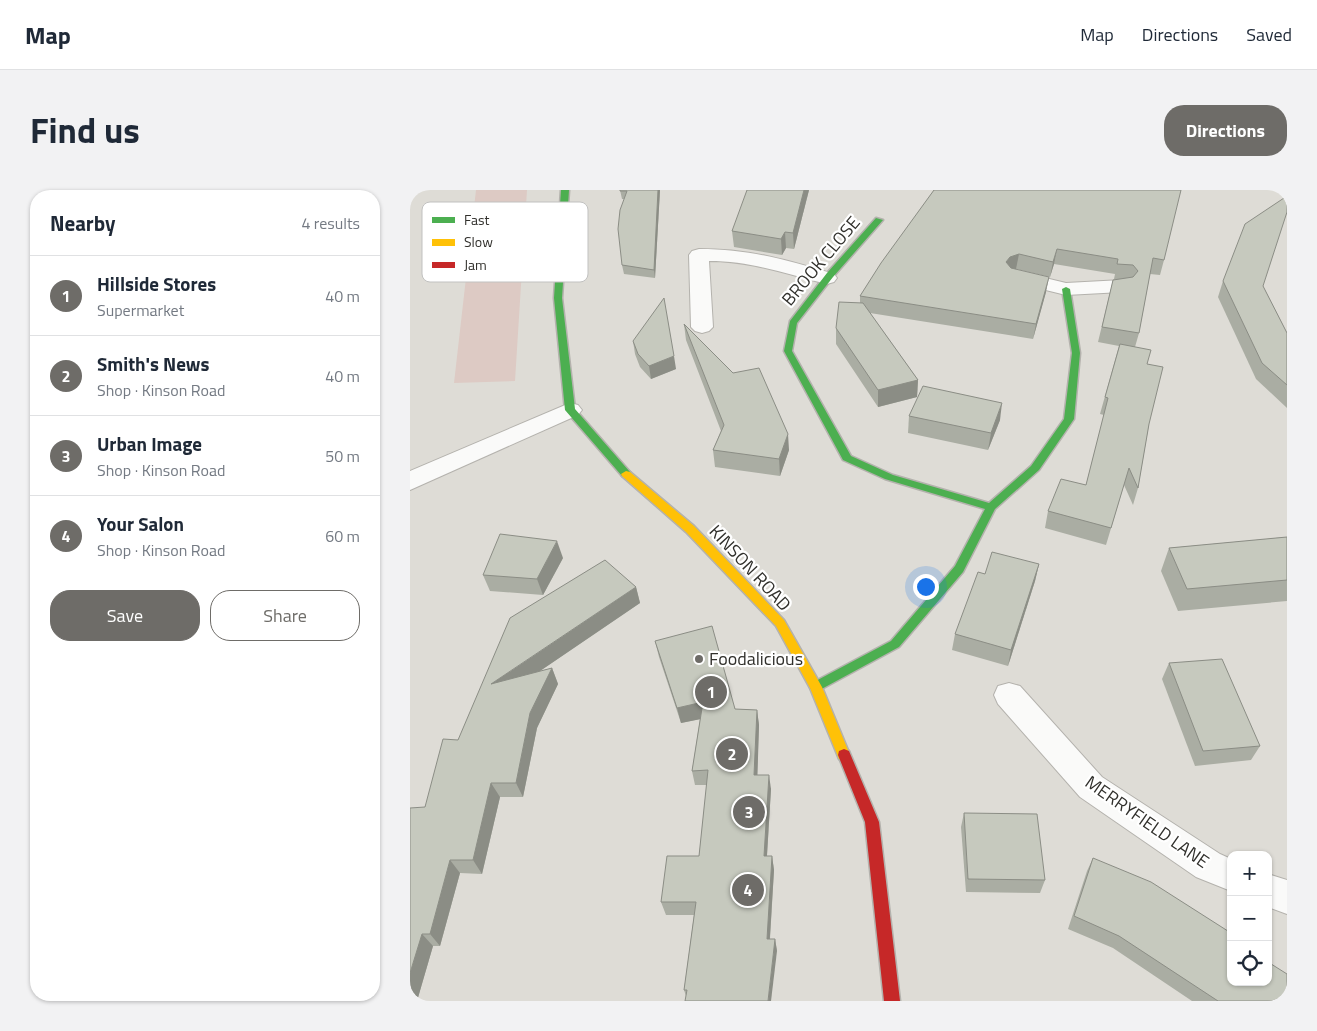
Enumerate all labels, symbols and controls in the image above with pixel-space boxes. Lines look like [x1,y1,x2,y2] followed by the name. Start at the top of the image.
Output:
[25,17,71,53] text: Map
[1080,21,1114,48] text: Map
[1142,21,1218,48] text: Directions
[1246,21,1292,48] text: Saved
[30,103,140,157] text: Find us
[1164,105,1287,156] button: Directions
[422,202,588,282] legend
[50,207,115,239] text: Nearby
[464,209,489,230] text: Fast
[775,210,866,311] street label: BROOK CLOSE
[301,211,360,235] text: 4 results
[464,231,493,252] text: Slow
[464,254,487,275] text: Jam
[97,269,216,298] text: Hillside Stores
[62,284,70,308] text: 1
[325,284,360,308] text: 40 m
[97,298,184,322] text: Supermarket
[97,349,209,378] text: Smith's News
[62,364,70,388] text: 2
[325,364,360,388] text: 40 m
[97,378,226,402] text: Shop · Kinson Road
[97,429,202,458] text: Urban Image
[62,444,70,468] text: 3
[325,444,360,468] text: 50 m
[97,458,226,482] text: Shop · Kinson Road
[97,509,184,538] text: Your Salon
[703,518,798,617] street label: KINSON ROAD
[62,524,70,548] text: 4
[325,524,360,548] text: 60 m
[97,538,226,562] text: Shop · Kinson Road
[913,574,939,600] your location
[50,590,200,641] button: Save
[210,590,360,641] button: Share
[709,645,803,672] place label: Foodalicious
[693,653,705,665] marker: Foodalicious
[695,673,727,711] pin: 1
[716,735,748,773] pin: 2
[1080,769,1215,875] street label: MERRYFIELD LANE
[733,793,765,831] pin: 3
[1227,851,1272,986] map controls
[1227,851,1272,896] button: +
[732,871,764,909] pin: 4
[1227,896,1272,941] button: −
[1227,941,1272,986] button: locate

